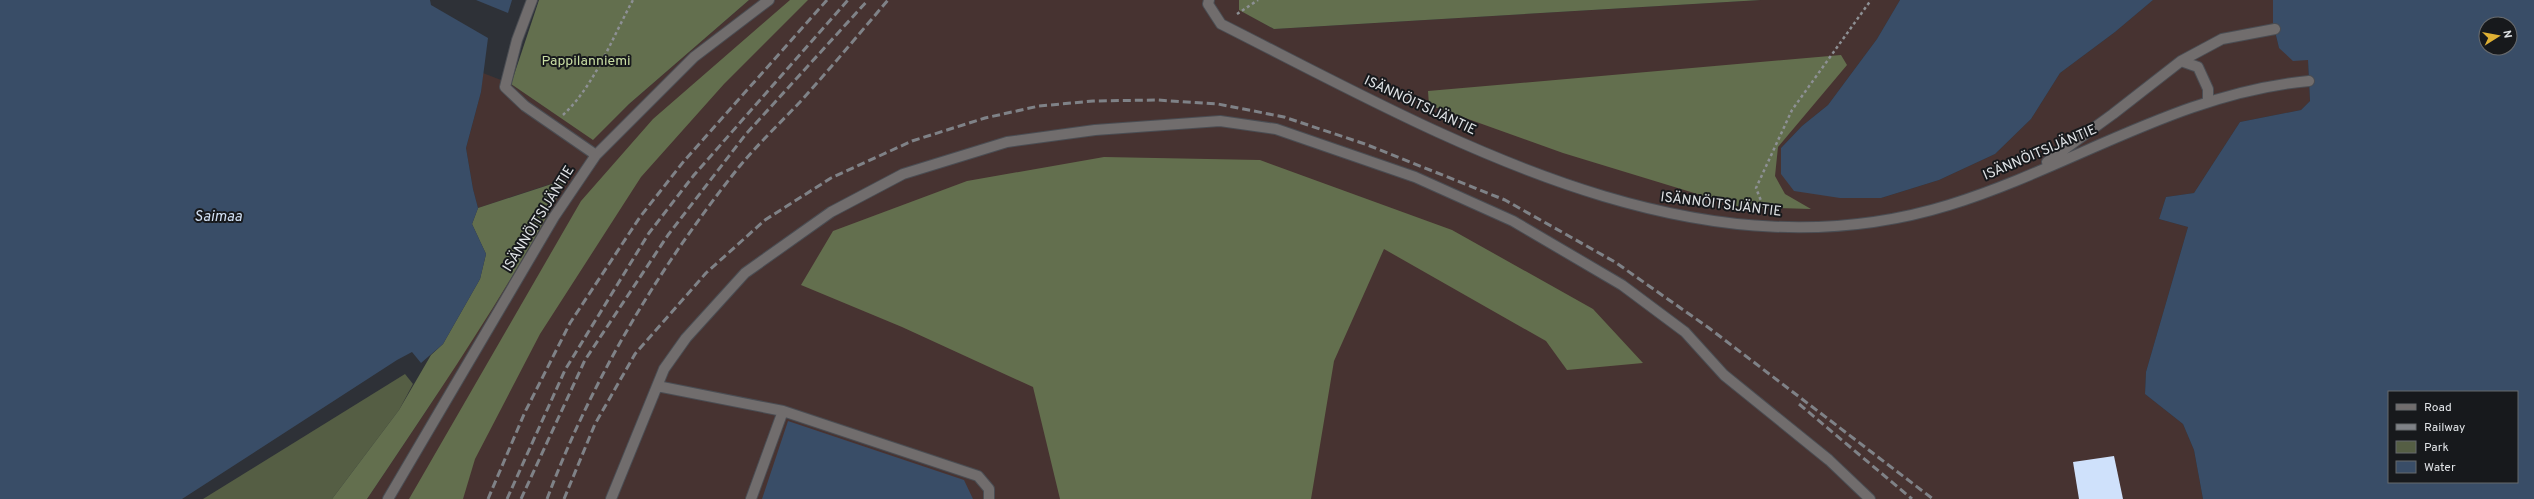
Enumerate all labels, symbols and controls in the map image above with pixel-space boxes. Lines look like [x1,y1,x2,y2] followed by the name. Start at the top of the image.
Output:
[2478,16,2518,56] north arrow
[2499,29,2514,39] text: N
[541,53,631,70] park label: Pappilanniemi
[1361,72,1479,139] street label: ISÄNNÖITSIJÄNTIE
[1980,120,2099,185] street label: ISÄNNÖITSIJÄNTIE
[499,162,578,275] street label: ISÄNNÖITSIJÄNTIE
[1660,188,1783,221] street label: ISÄNNÖITSIJÄNTIE
[194,208,242,227] water label: Saimaa
[2388,391,2518,483] legend
[2424,400,2452,416] text: Road
[2424,420,2465,436] text: Railway
[2424,440,2449,456] text: Park
[2424,460,2456,476] text: Water

